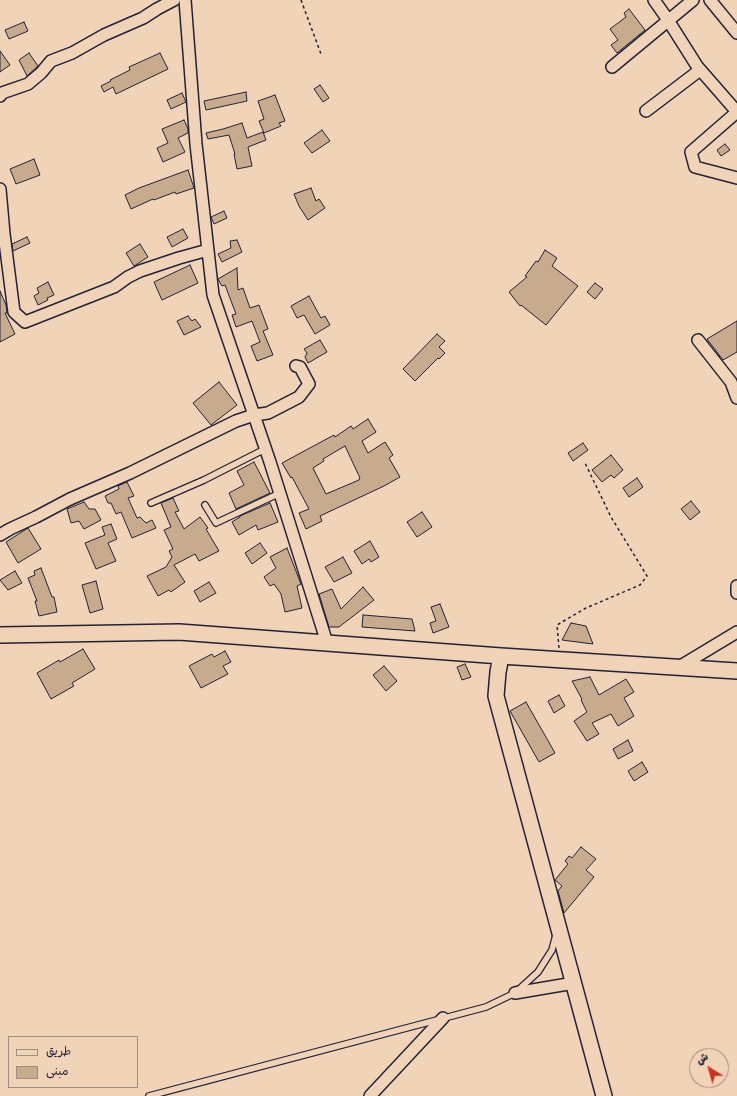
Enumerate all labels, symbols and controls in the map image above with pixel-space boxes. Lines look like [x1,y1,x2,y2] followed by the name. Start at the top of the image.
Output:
[8,1036,138,1088] legend
[46,1044,71,1058] text: طريق
[689,1048,729,1088] north arrow
[693,1050,711,1068] text: ش
[46,1064,69,1078] text: مبنى

